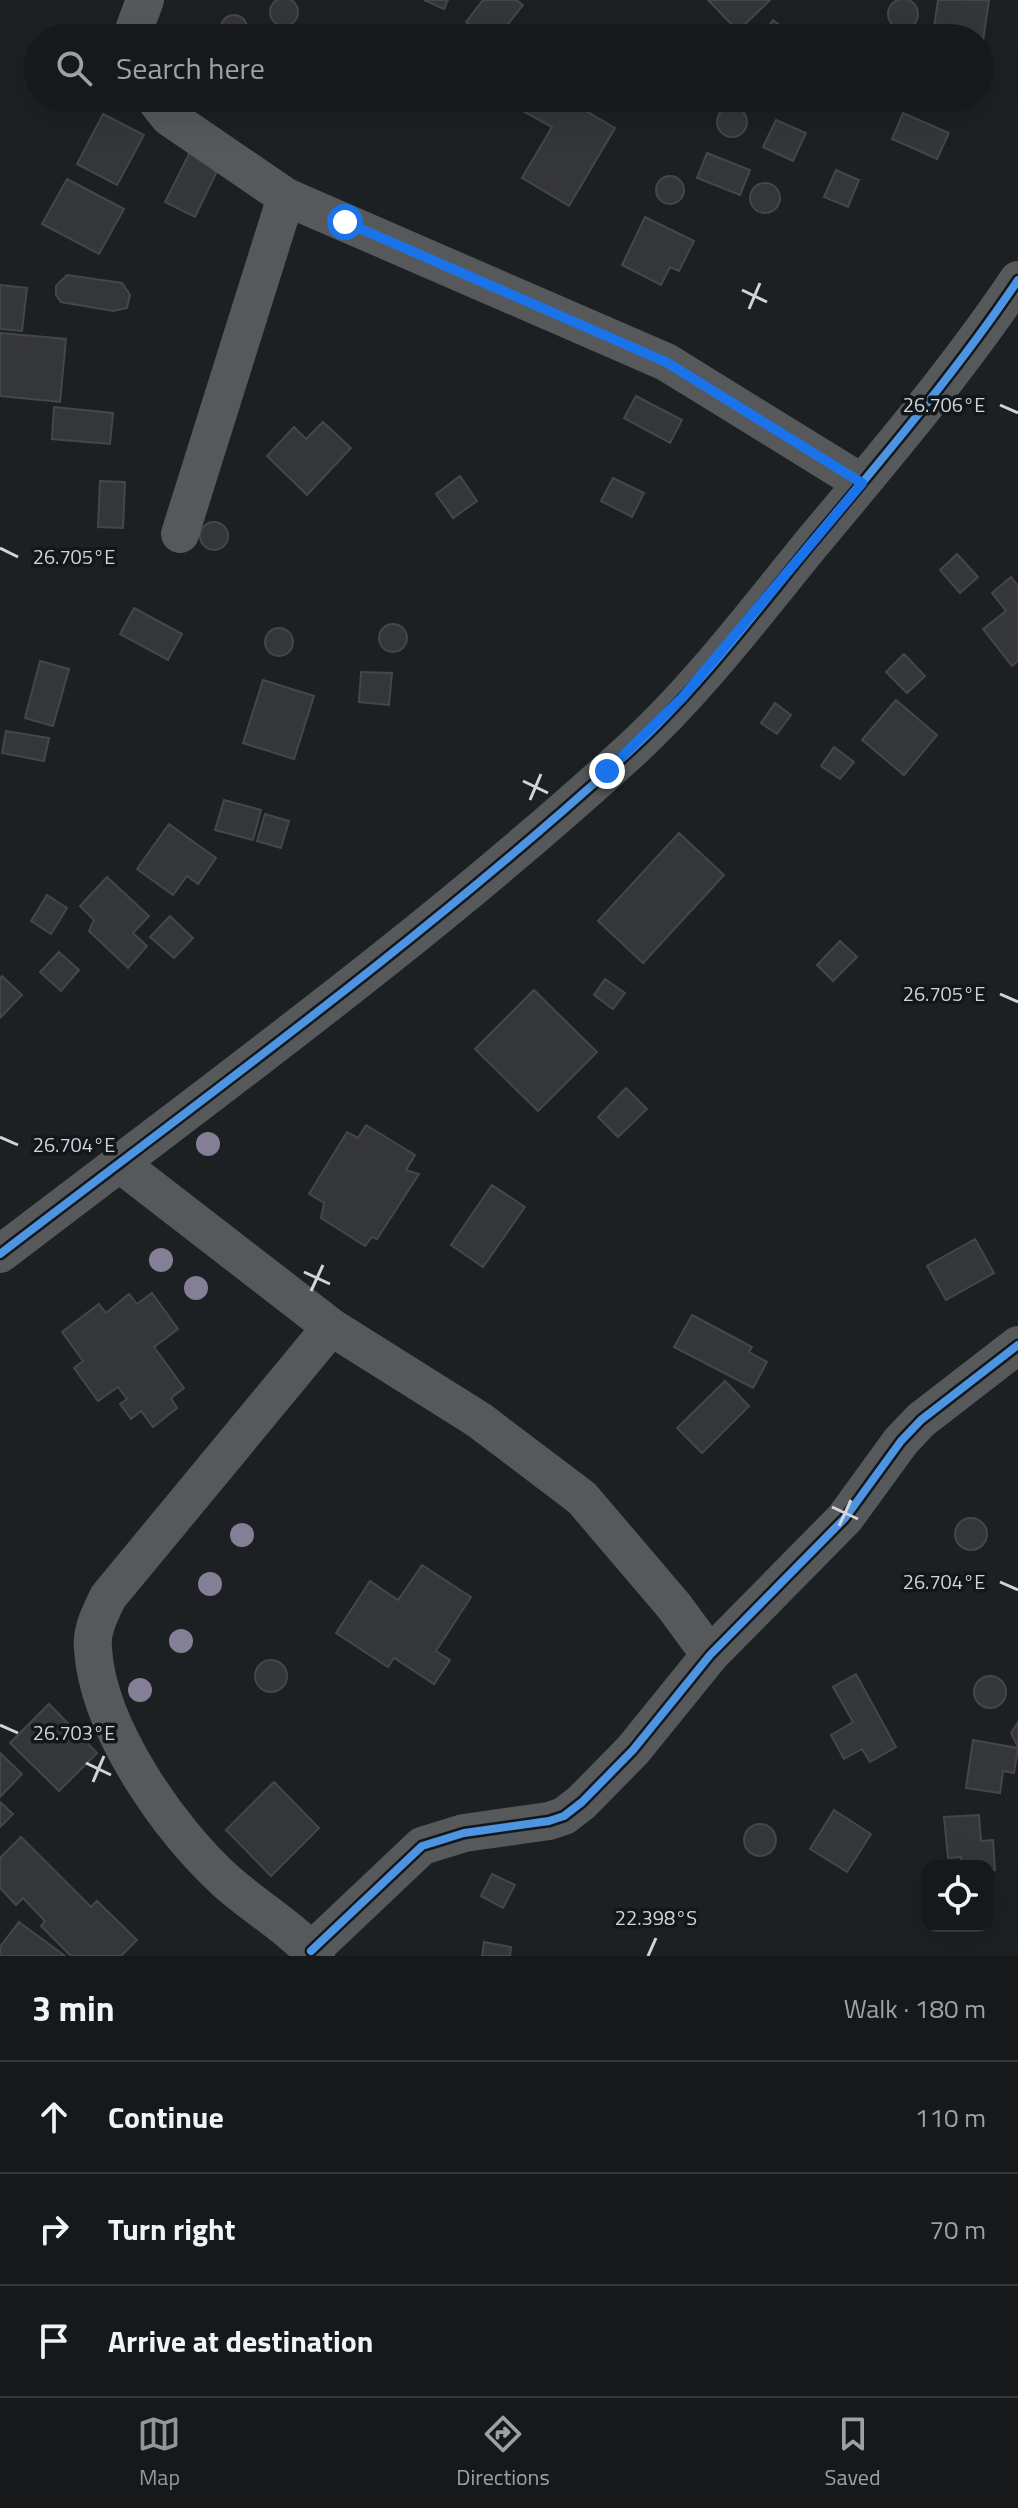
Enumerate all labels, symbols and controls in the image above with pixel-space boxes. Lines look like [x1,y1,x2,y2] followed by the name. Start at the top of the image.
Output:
[24,24,994,112] search box
[116,45,265,91] text: Search here
[52,46,96,90] icon: search
[327,204,363,240] route start
[903,389,985,420] text: 26.706°E
[33,541,115,572] text: 26.705°E
[589,753,625,789] route end
[903,978,985,1009] text: 26.705°E
[33,1129,115,1160] text: 26.704°E
[903,1566,985,1597] text: 26.704°E
[33,1717,115,1748] text: 26.703°E
[922,1860,994,1932] map controls
[922,1860,994,1932] button: locate
[615,1902,697,1933] text: 22.398°S
[32,1982,115,2034] text: 3 min
[844,1989,986,2028] text: Walk · 180 m
[108,2094,224,2140] text: Continue
[32,2095,76,2139] icon: ahead
[915,2098,986,2137] text: 110 m
[108,2206,236,2252] text: Turn right
[32,2207,76,2251] icon: right
[929,2210,986,2249] text: 70 m
[108,2318,373,2364] text: Arrive at destination
[32,2319,76,2363] icon: arrive
[137,2412,181,2494] tab: Map
[456,2412,550,2494] tab: Directions
[825,2412,881,2494] tab: Saved

